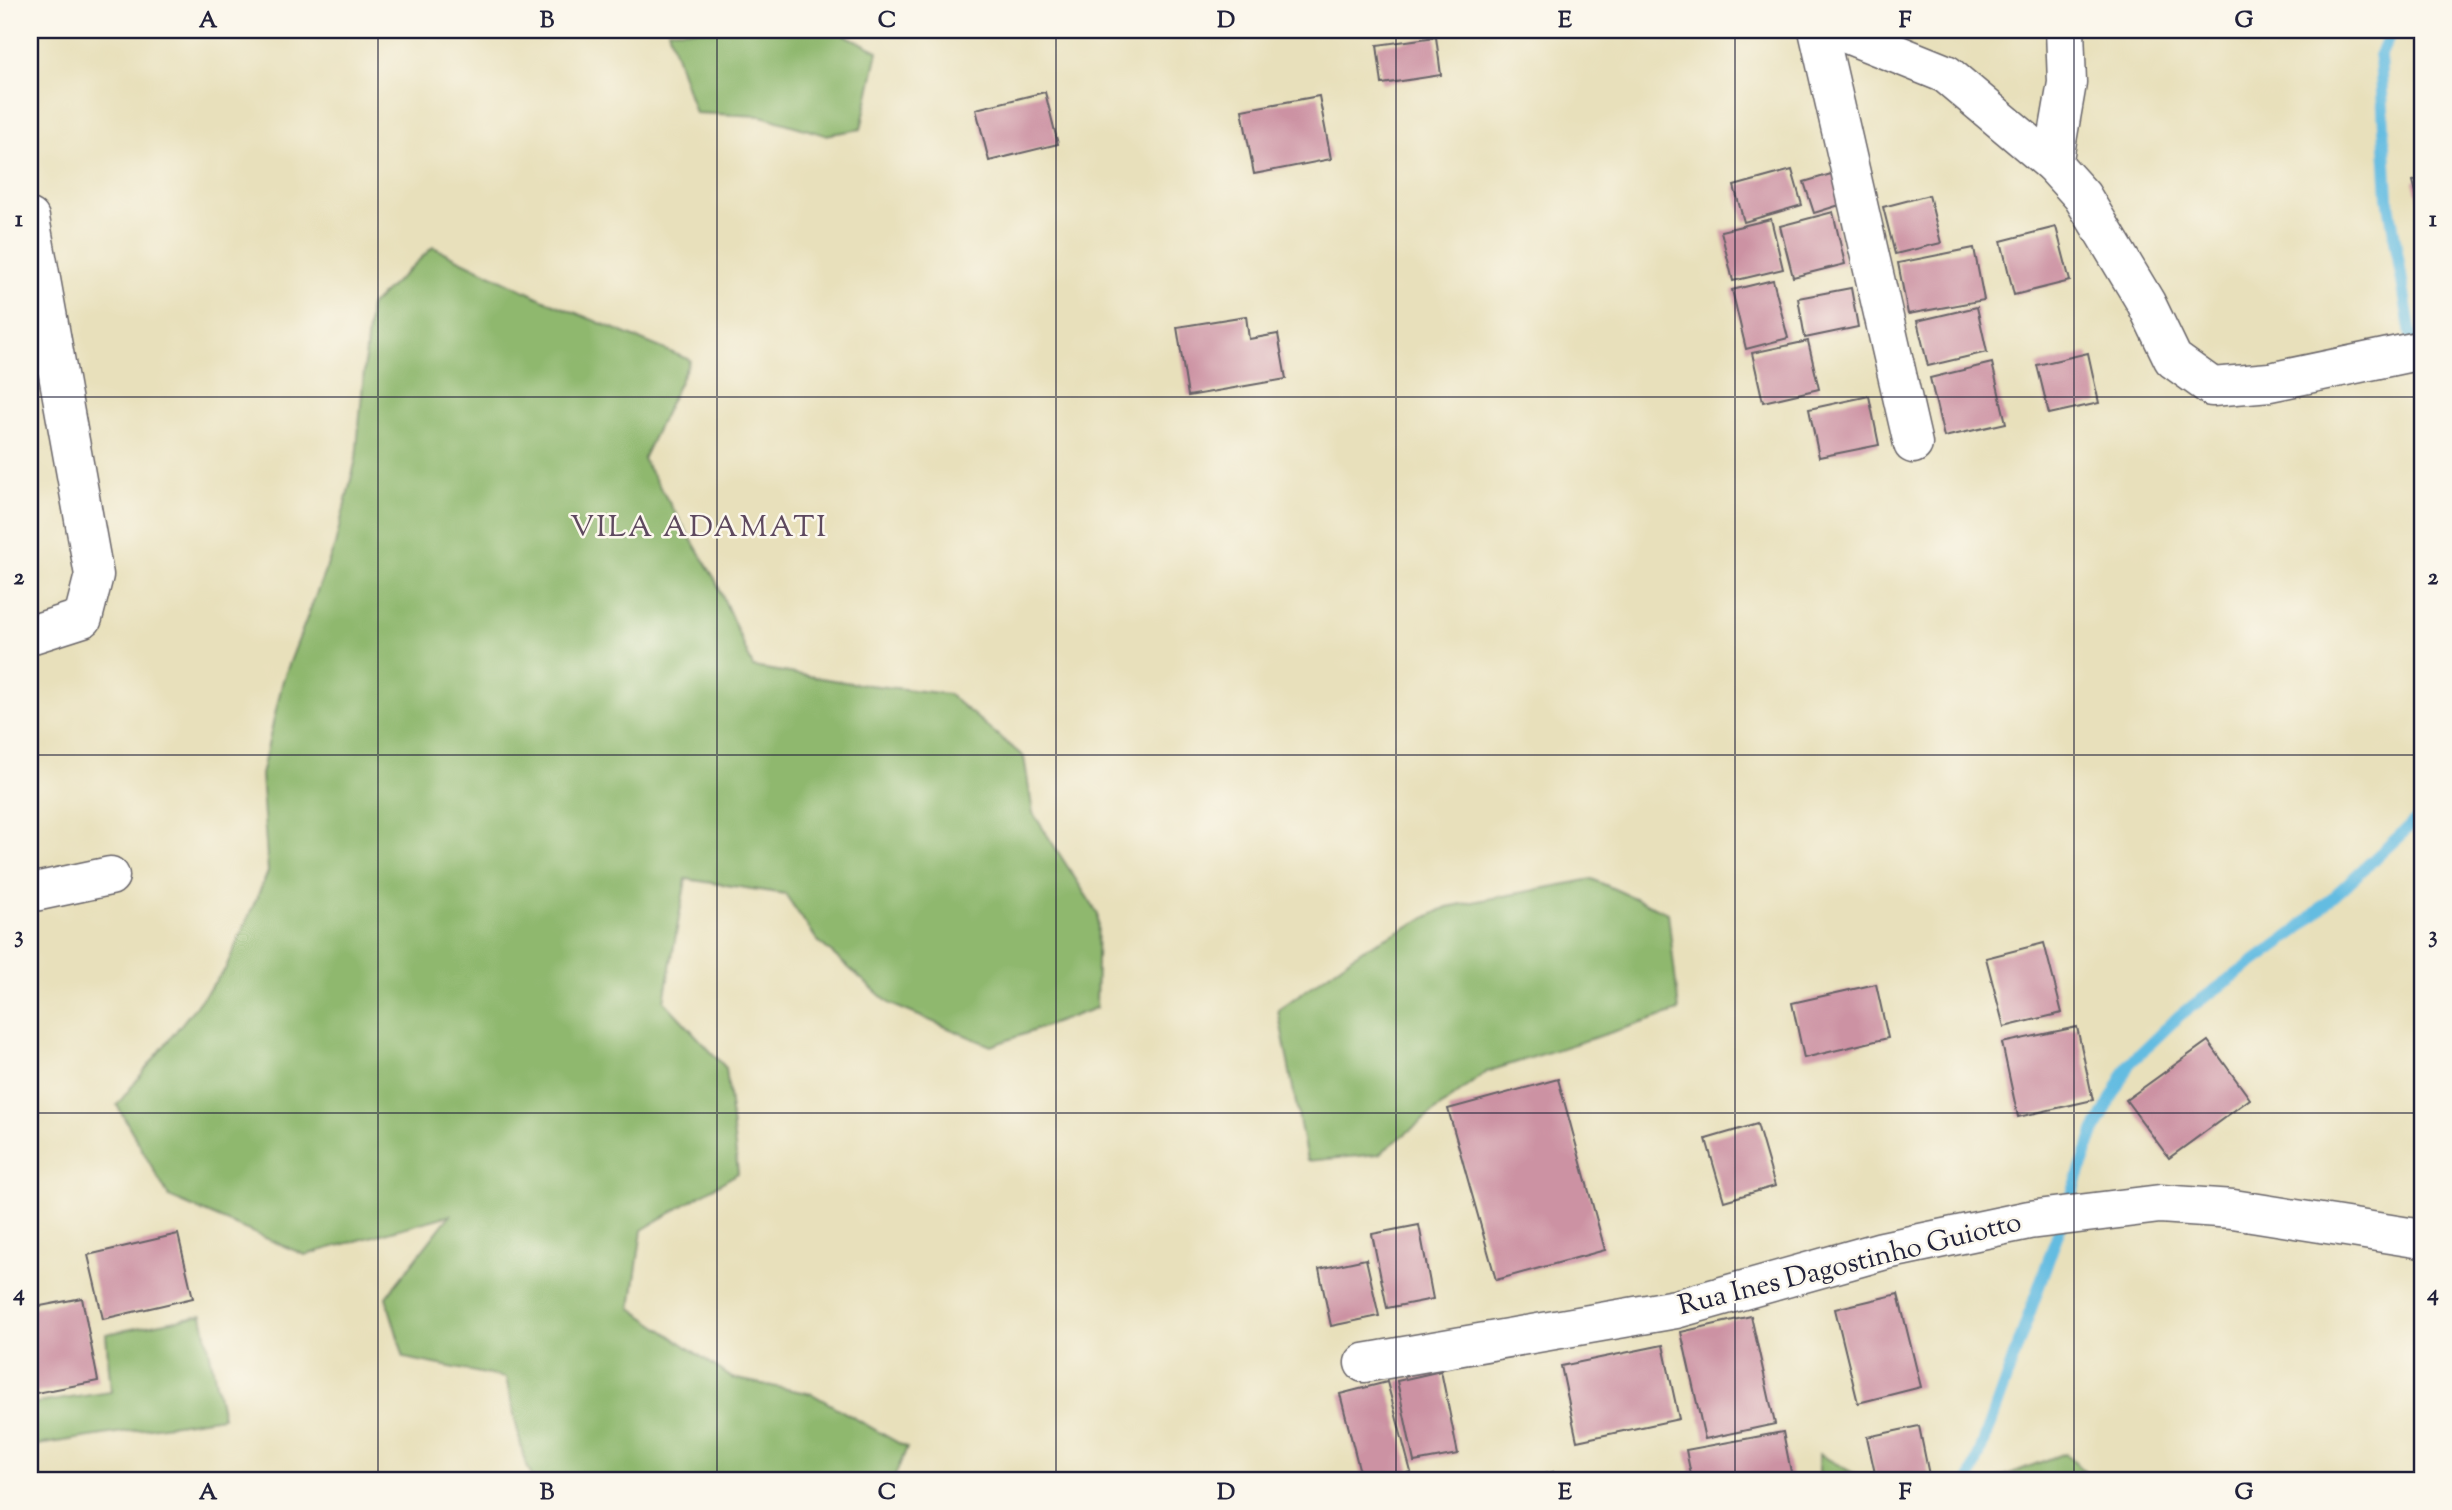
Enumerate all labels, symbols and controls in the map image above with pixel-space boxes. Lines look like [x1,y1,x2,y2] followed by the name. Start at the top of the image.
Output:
[199,5,218,38] text: A
[540,5,555,38] text: B
[878,5,896,38] text: C
[1217,5,1235,38] text: D
[1558,5,1572,38] text: E
[1899,5,1912,38] text: F
[2235,5,2254,38] text: G
[15,204,23,237] text: 1
[2429,204,2437,237] text: 1
[570,507,828,550] district label: VILA ADAMATI
[14,562,25,595] text: 2
[2428,562,2439,595] text: 2
[14,920,24,953] text: 3
[2428,920,2438,953] text: 3
[1674,1203,2026,1327] street label: Rua Ines Dagostinho Guiotto
[12,1278,25,1311] text: 4
[2426,1278,2439,1311] text: 4
[199,1477,218,1510] text: A
[540,1477,555,1510] text: B
[878,1477,896,1510] text: C
[1217,1477,1235,1510] text: D
[1558,1477,1572,1510] text: E
[1899,1477,1912,1510] text: F
[2235,1477,2254,1510] text: G

